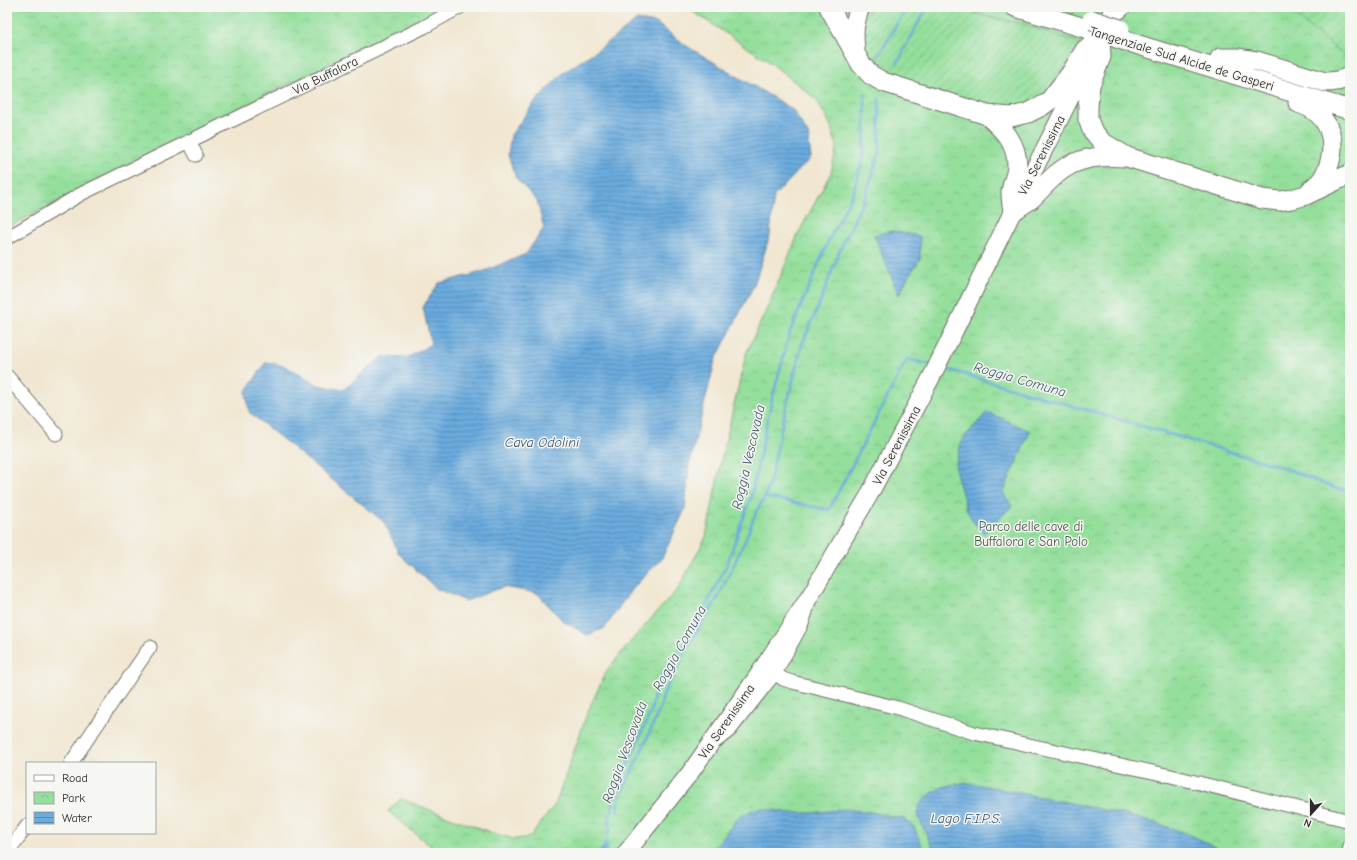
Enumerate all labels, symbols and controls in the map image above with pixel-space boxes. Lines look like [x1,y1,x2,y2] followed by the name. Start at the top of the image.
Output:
[1088,23,1276,94] street label: Tangenziale Sud Alcide de Gasperi
[290,53,360,98] street label: Via Buffalora
[1015,113,1068,198] street label: Via Serenissima
[972,358,1068,401] water label: Roggia Comuna
[728,403,769,511] water label: Roggia Vescovada
[869,403,924,487] street label: Via Serenissima
[505,434,580,451] water label: Cava Odolini
[974,519,1088,549] park label: Parco delle cave di Buffalora e San Polo
[649,602,710,694] water label: Roggia Comuna
[695,681,758,761] street label: Via Serenissima
[598,699,651,805] water label: Roggia Vescovada
[26,762,156,834] legend
[62,771,88,785] text: Road
[62,791,85,805] text: Park
[1291,794,1331,834] north arrow
[931,810,1001,827] water label: Lago F.I.P.S.
[62,811,92,825] text: Water
[1302,816,1313,830] text: N

